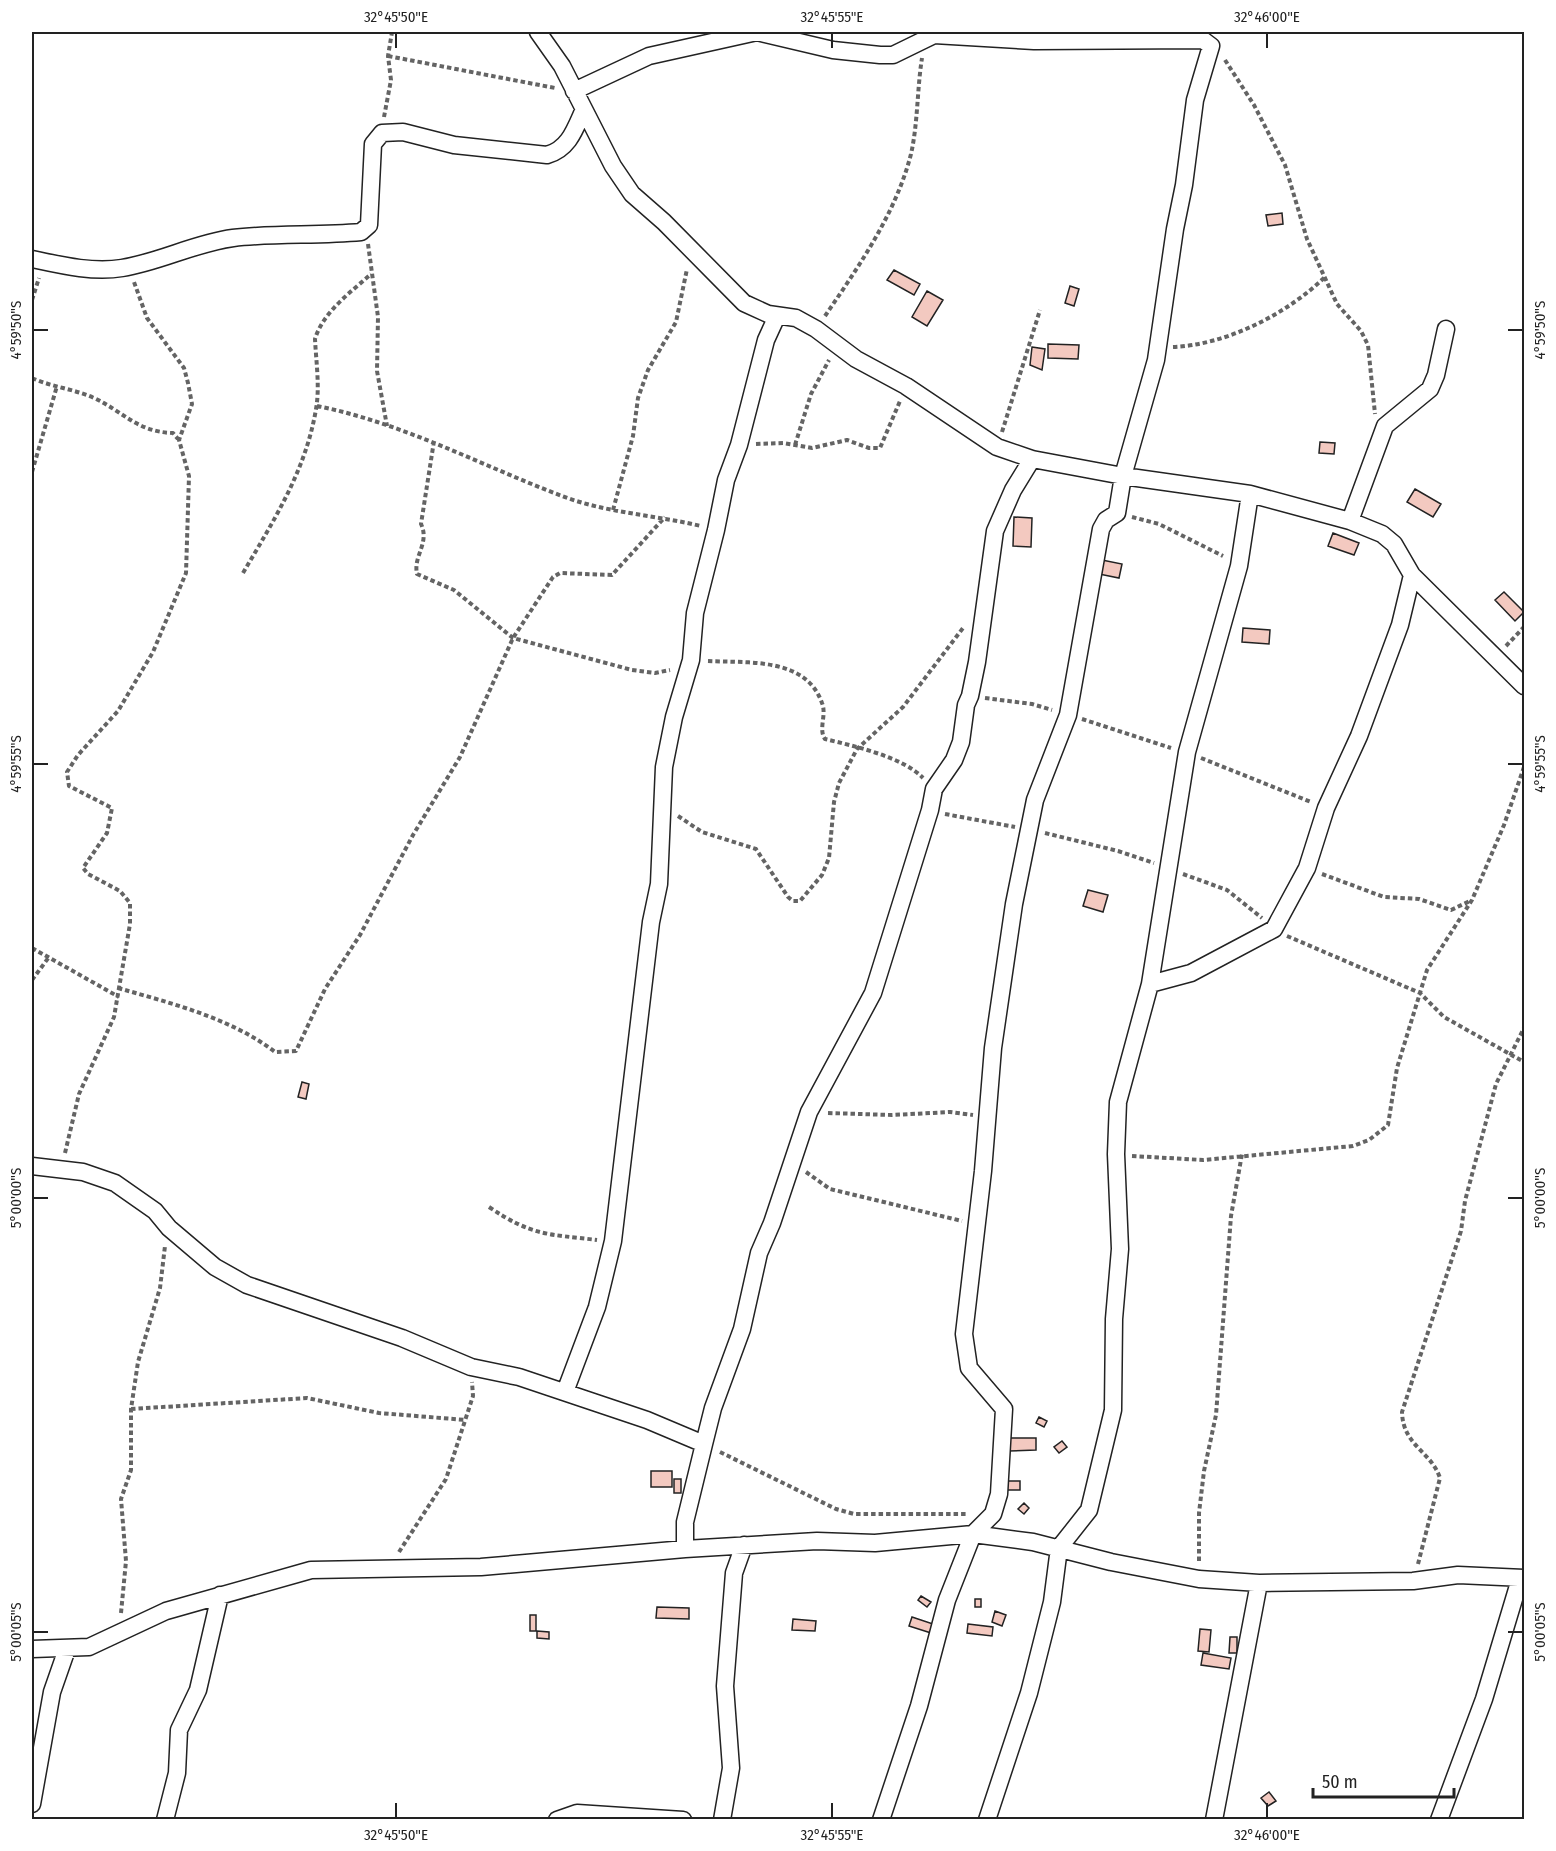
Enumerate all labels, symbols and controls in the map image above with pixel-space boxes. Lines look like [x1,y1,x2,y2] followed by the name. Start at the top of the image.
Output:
[364,8,428,26] text: 32°45'50"E
[801,8,863,26] text: 32°45'55"E
[1234,8,1300,26] text: 32°46'00"E
[7,301,25,359] text: 4°59'50"S
[1531,301,1549,359] text: 4°59'50"S
[7,735,25,793] text: 4°59'55"S
[1531,735,1549,793] text: 4°59'55"S
[7,1168,25,1228] text: 5°00'00"S
[1531,1168,1549,1228] text: 5°00'00"S
[7,1602,25,1662] text: 5°00'05"S
[1531,1602,1549,1662] text: 5°00'05"S
[1313,1761,1454,1799] scale bar
[1322,1771,1358,1793] text: 50 m
[364,1826,428,1844] text: 32°45'50"E
[801,1826,863,1844] text: 32°45'55"E
[1234,1826,1300,1844] text: 32°46'00"E

